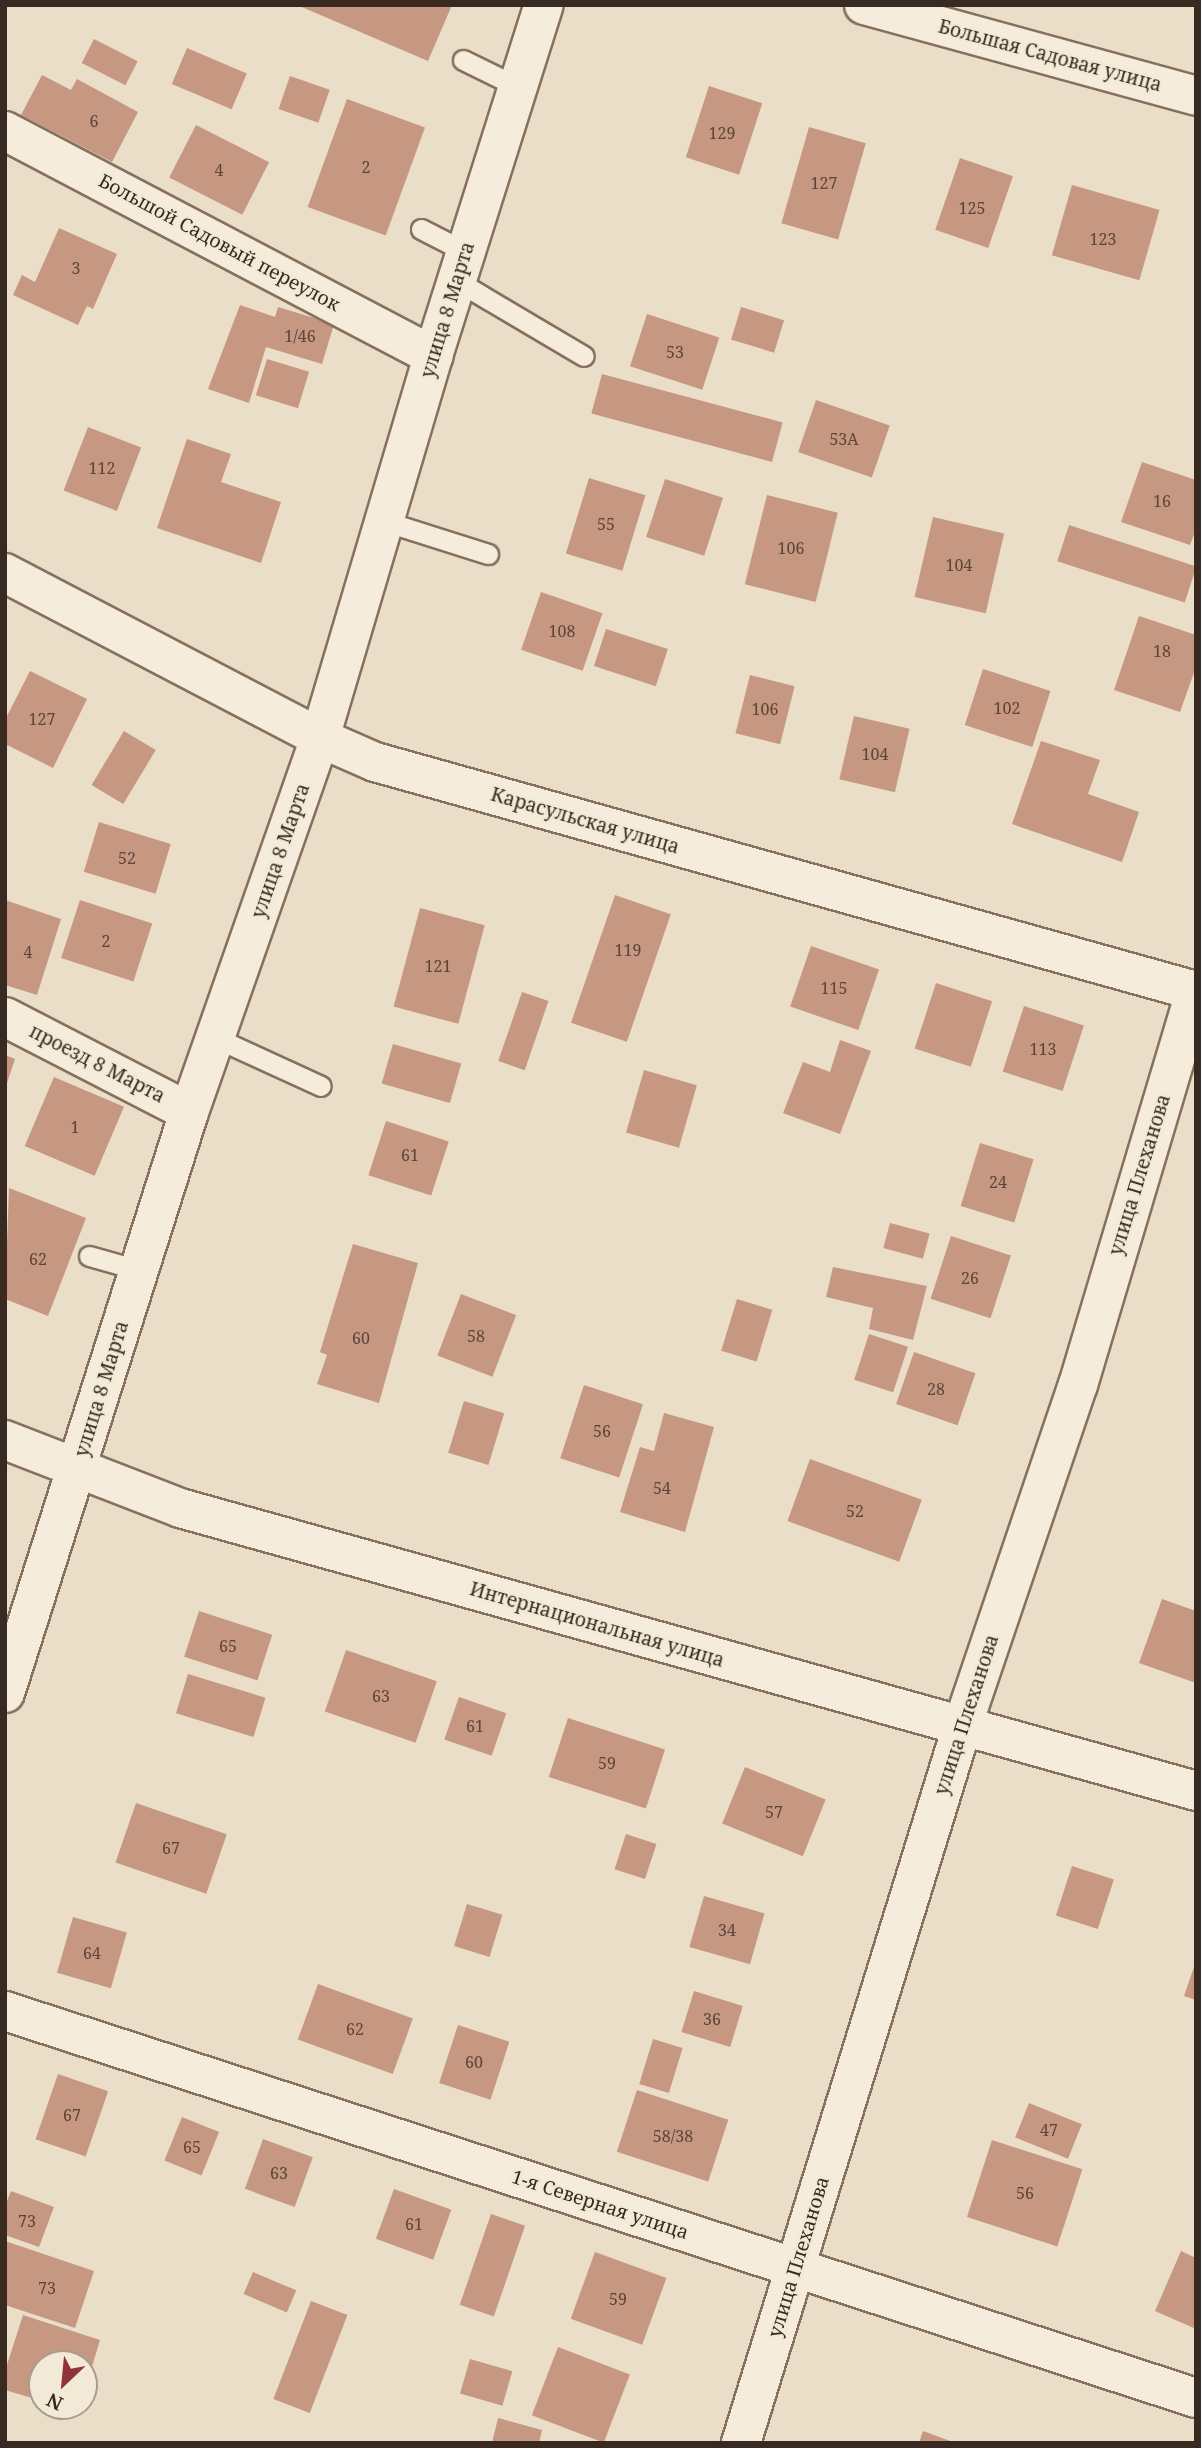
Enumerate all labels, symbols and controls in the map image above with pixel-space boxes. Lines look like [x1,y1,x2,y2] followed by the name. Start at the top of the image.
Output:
[936,15,1164,97] street label: Большая Садовая улица
[90,111,98,131] house number: 6
[709,123,735,143] house number: 129
[362,157,370,177] house number: 2
[215,160,223,180] house number: 4
[94,170,344,316] street label: Большой Садовый переулок
[811,173,837,193] house number: 127
[959,198,985,218] house number: 125
[1090,229,1116,249] house number: 123
[416,239,480,381] street label: улица 8 Марта
[72,258,80,278] house number: 3
[284,326,316,346] house number: 1/46
[666,342,684,362] house number: 53
[829,429,859,449] house number: 53А
[89,458,115,478] house number: 112
[1153,491,1171,511] house number: 16
[597,514,615,534] house number: 55
[778,538,804,558] house number: 106
[946,555,972,575] house number: 104
[549,621,575,641] house number: 108
[1153,641,1171,661] house number: 18
[994,698,1020,718] house number: 102
[752,699,778,719] house number: 106
[29,709,55,729] house number: 127
[862,744,888,764] house number: 104
[247,781,315,921] street label: улица 8 Марта
[488,783,682,859] street label: Карасульская улица
[118,848,136,868] house number: 52
[102,931,110,951] house number: 2
[615,940,641,960] house number: 119
[24,942,32,962] house number: 4
[425,956,451,976] house number: 121
[821,978,847,998] house number: 115
[25,1020,169,1108] street label: проезд 8 Марта
[1030,1039,1056,1059] house number: 113
[1105,1092,1175,1258] street label: улица Плеханова
[71,1117,79,1137] house number: 1
[401,1145,419,1165] house number: 61
[989,1172,1007,1192] house number: 24
[29,1249,47,1269] house number: 62
[961,1268,979,1288] house number: 26
[70,1318,134,1460] street label: улица 8 Марта
[467,1326,485,1346] house number: 58
[352,1328,370,1348] house number: 60
[927,1379,945,1399] house number: 28
[593,1421,611,1441] house number: 56
[653,1478,671,1498] house number: 54
[846,1501,864,1521] house number: 52
[467,1578,727,1672] street label: Интернациональная улица
[930,1632,1004,1798] street label: улица Плеханова
[219,1636,237,1656] house number: 65
[372,1686,390,1706] house number: 63
[466,1716,484,1736] house number: 61
[598,1753,616,1773] house number: 59
[765,1802,783,1822] house number: 57
[162,1838,180,1858] house number: 67
[718,1920,736,1940] house number: 34
[83,1943,101,1963] house number: 64
[703,2009,721,2029] house number: 36
[346,2019,364,2039] house number: 62
[465,2052,483,2072] house number: 60
[63,2105,81,2125] house number: 67
[1040,2120,1058,2140] house number: 47
[653,2126,693,2146] house number: 58/38
[183,2137,201,2157] house number: 65
[270,2163,288,2183] house number: 63
[509,2166,691,2244] street label: 1-я Северная улица
[764,2174,834,2340] street label: улица Плеханова
[1016,2183,1034,2203] house number: 56
[18,2211,36,2231] house number: 73
[405,2214,423,2234] house number: 61
[38,2278,56,2298] house number: 73
[609,2289,627,2309] house number: 59
[28,2350,98,2420] north arrow
[42,2387,67,2417] text: N

